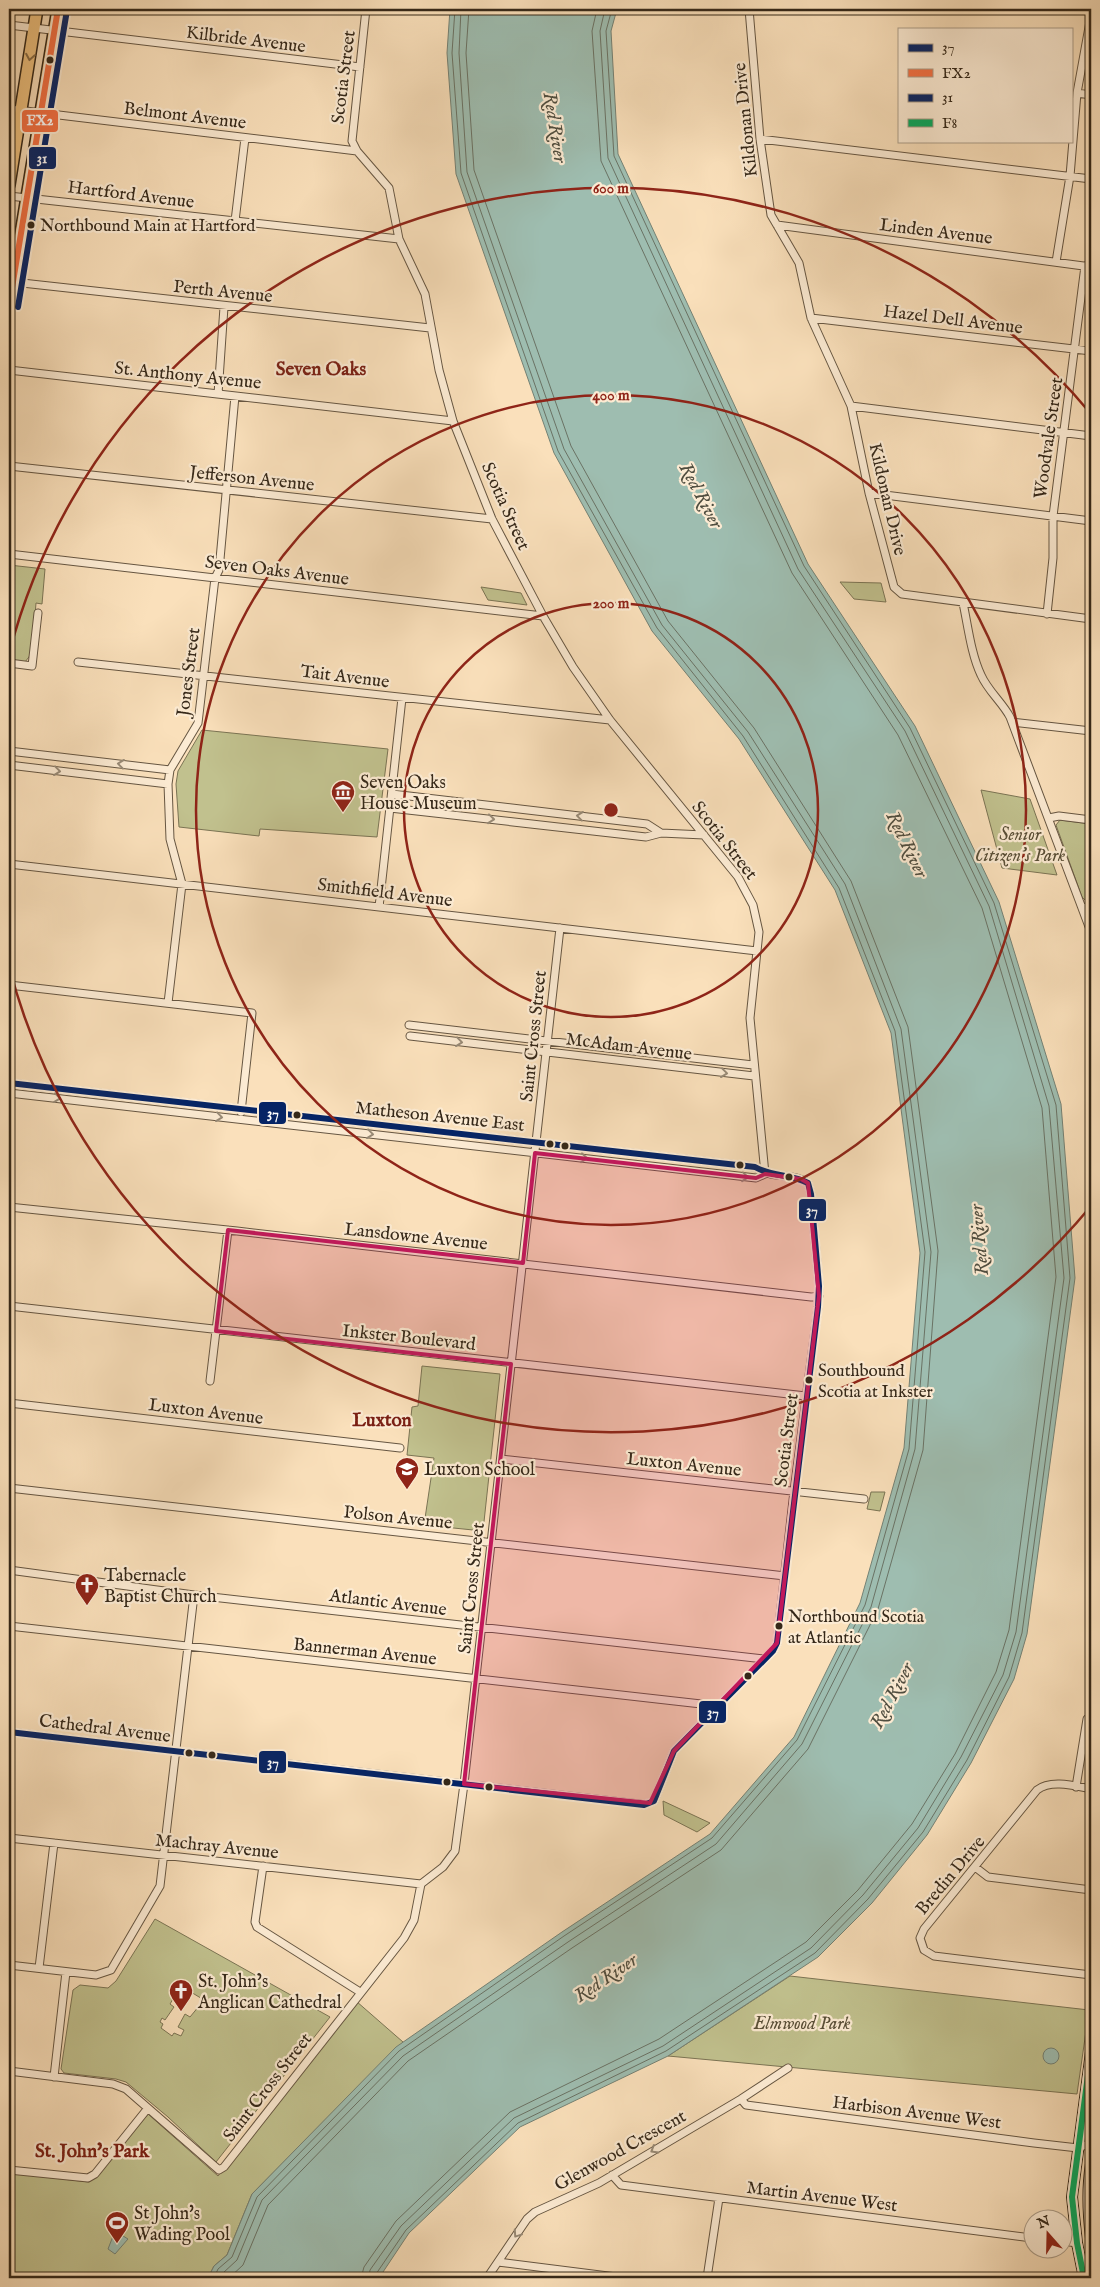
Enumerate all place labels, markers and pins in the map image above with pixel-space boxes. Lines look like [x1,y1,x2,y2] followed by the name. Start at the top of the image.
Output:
[45,55,55,65] unlabelled marker
[40,216,256,237] place label: Northbound Main at Hartford
[26,220,36,230] marker: Northbound Main at Hartford
[360,772,477,816] place label: Seven Oaks House Museum
[330,779,356,813] museum icon: Seven Oaks House Museum
[602,801,620,819] centre of rings
[292,1110,302,1120] unlabelled marker
[545,1139,555,1149] unlabelled marker
[560,1141,570,1151] unlabelled marker
[735,1160,745,1170] unlabelled marker
[784,1172,794,1182] unlabelled marker
[818,1361,934,1403] place label: Southbound Scotia at Inkster
[804,1375,814,1385] marker: Southbound Scotia at Inkster
[394,1456,420,1490] school or university icon: Luxton School
[424,1459,535,1482] place label: Luxton School
[104,1565,217,1609] place label: Tabernacle Baptist Church
[74,1572,100,1606] church icon: Tabernacle Baptist Church
[788,1607,925,1649] place label: Northbound Scotia at Atlantic
[774,1621,784,1631] marker: Northbound Scotia at Atlantic
[743,1671,753,1681] unlabelled marker
[184,1748,194,1758] unlabelled marker
[207,1750,217,1760] unlabelled marker
[442,1777,452,1787] unlabelled marker
[484,1782,494,1792] unlabelled marker
[197,1971,342,2015] place label: St. John’s Anglican Cathedral
[168,1978,194,2012] church icon: St. John’s Anglican Cathedral
[134,2203,230,2247] place label: St John's Wading Pool
[104,2210,130,2244] sports icon: St John's Wading Pool

